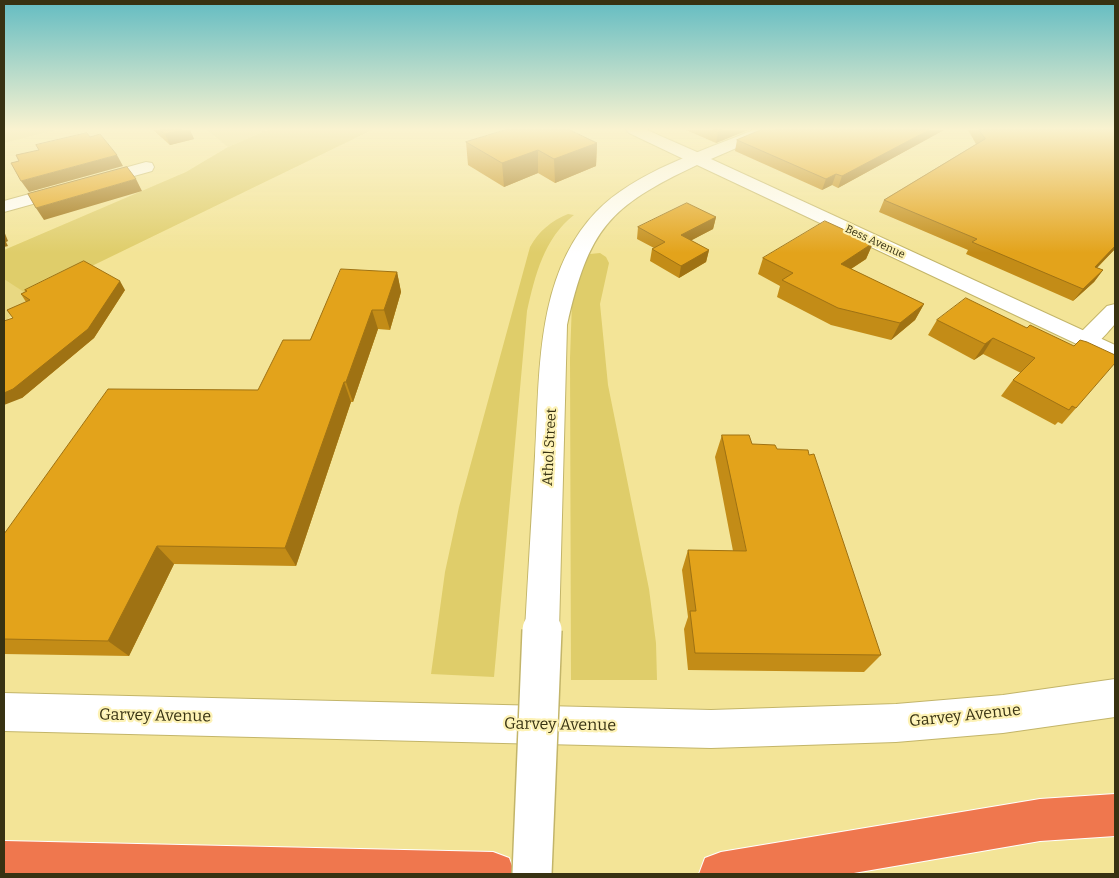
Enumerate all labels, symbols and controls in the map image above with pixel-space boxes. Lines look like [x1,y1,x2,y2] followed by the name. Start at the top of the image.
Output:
[843,222,907,262] street label: Bess Avenue
[540,408,560,486] street label: Athol Street
[908,701,1022,731] street label: Garvey Avenue
[99,705,211,727] street label: Garvey Avenue
[504,714,616,736] street label: Garvey Avenue

